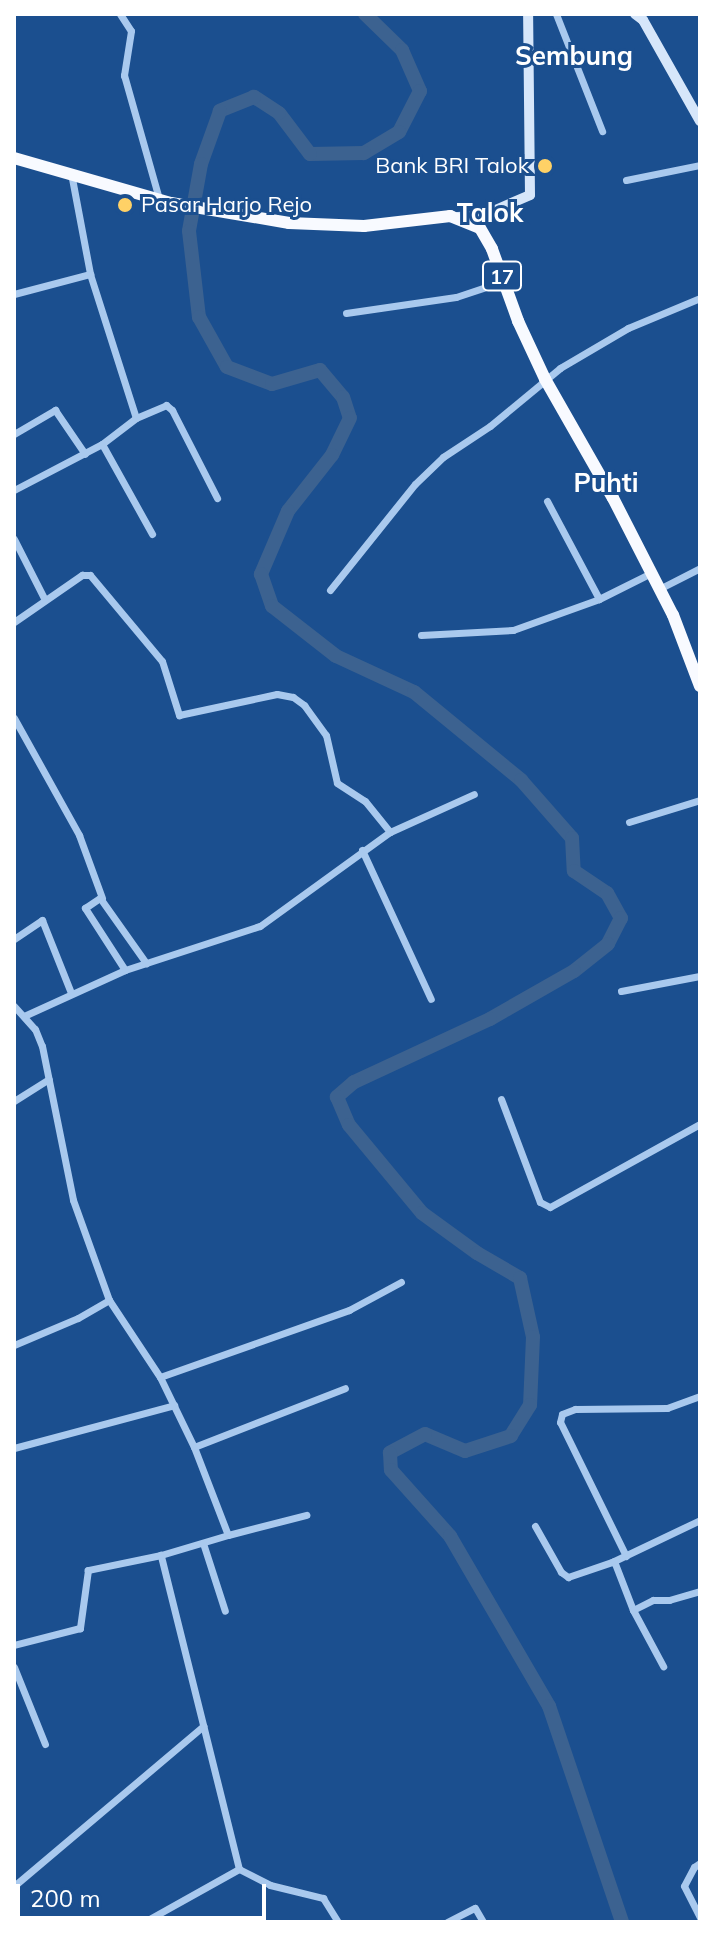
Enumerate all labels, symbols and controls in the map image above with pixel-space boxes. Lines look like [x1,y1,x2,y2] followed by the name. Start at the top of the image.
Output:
[515,40,633,72] district label: Sembung
[375,153,529,179] place label: Bank BRI Talok
[536,157,554,175] marker: Bank BRI Talok
[141,192,312,218] place label: Pasar Harjo Rejo
[116,196,134,214] marker: Pasar Harjo Rejo
[457,197,523,229] district label: Talok
[482,260,522,292] road number: 17
[574,467,638,499] district label: Puhti
[20,1868,270,1918] scale bar
[30,1883,101,1913] text: 200 m

